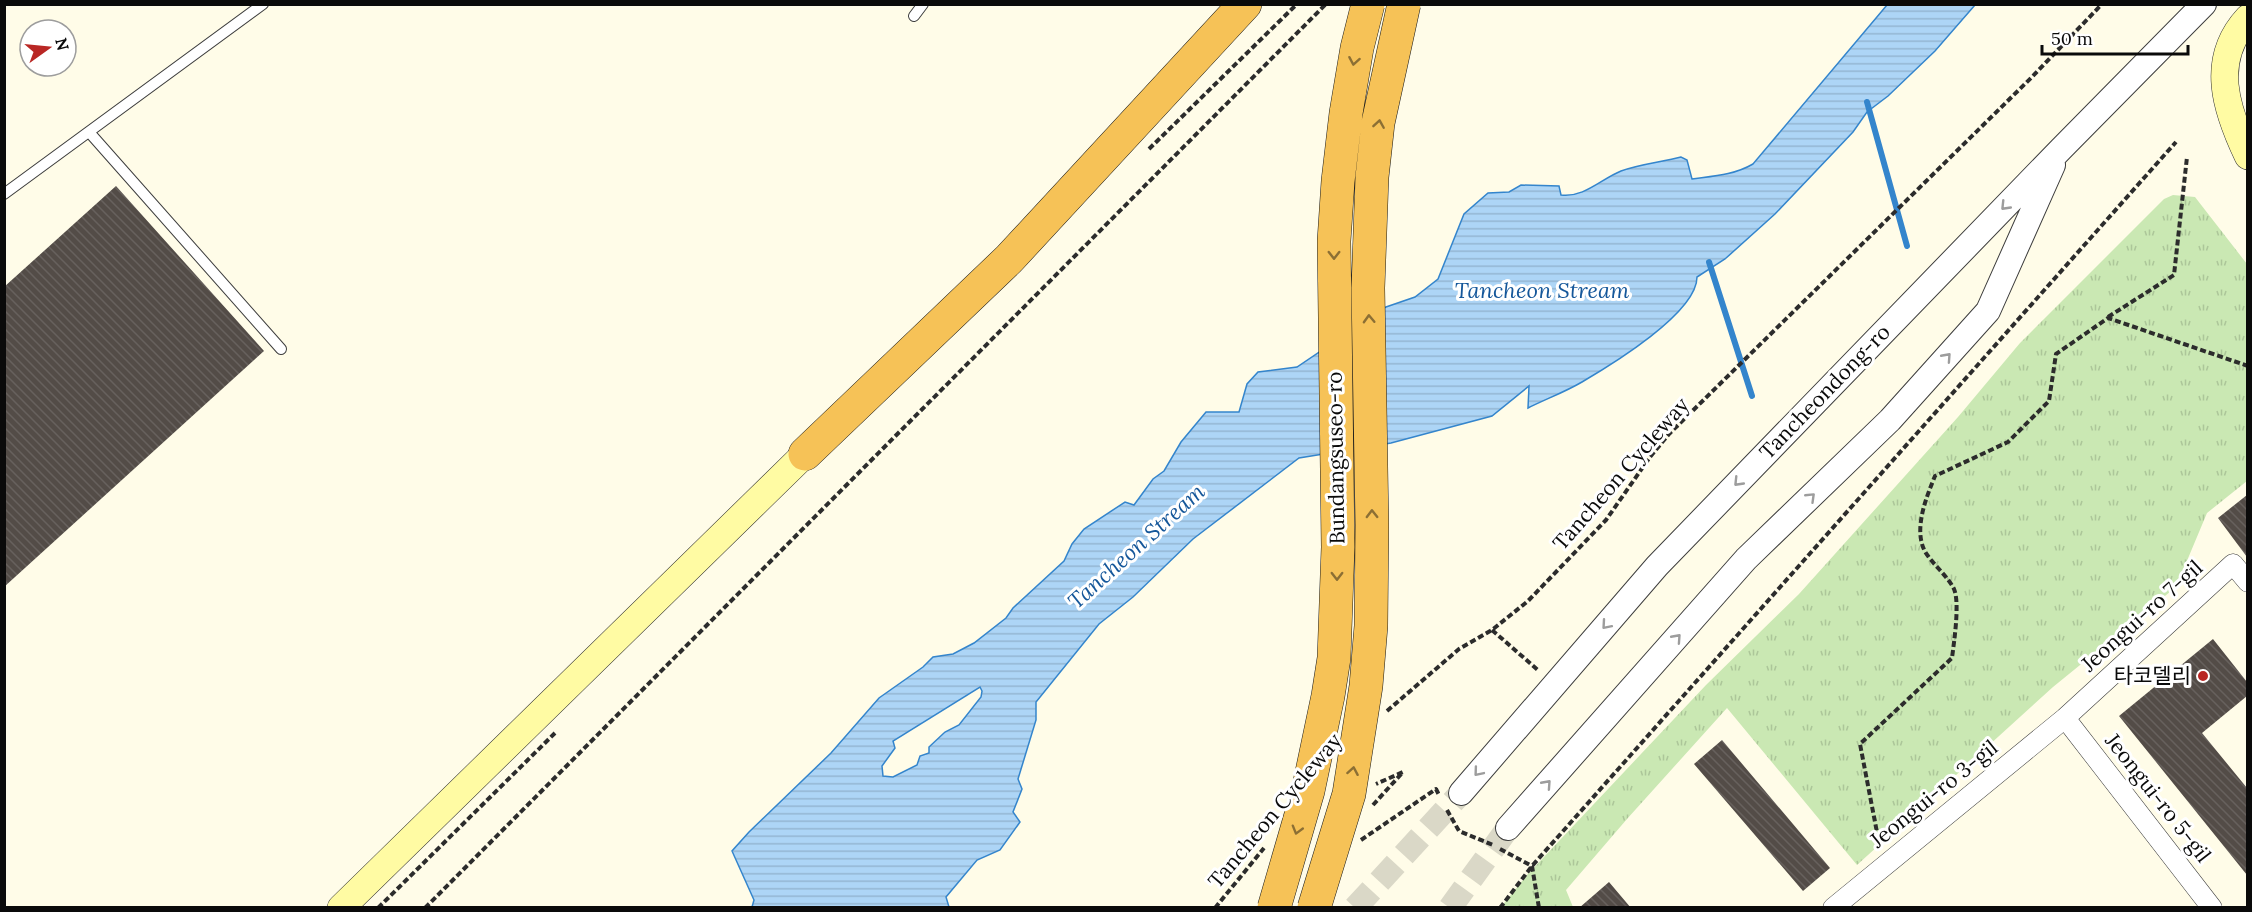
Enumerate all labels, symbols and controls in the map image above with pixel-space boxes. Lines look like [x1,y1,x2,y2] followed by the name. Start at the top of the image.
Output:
[18,18,78,78] north arrow
[2042,18,2188,56] scale bar
[2051,27,2093,50] text: 50 m
[51,36,74,53] text: N
[1349,57,1361,66] one-way arrow
[1372,120,1384,129] one-way arrow
[2002,199,2013,210] one-way arrow
[1328,251,1340,260] one-way arrow
[1455,276,1630,304] water label: Tancheon Stream
[1363,314,1375,323] one-way arrow
[1753,319,1896,465] street label: Tancheondong-ro
[1940,353,1951,364] one-way arrow
[1320,371,1351,545] street label: Bundangsuseo-ro
[1547,392,1695,556] street label: Tancheon Cycleway
[1735,475,1746,486] one-way arrow
[1062,477,1211,615] water label: Tancheon Stream
[1803,493,1814,504] one-way arrow
[1366,509,1378,518] one-way arrow
[2075,554,2208,678] street label: Jeongui-ro 7-gil
[1331,572,1344,581] one-way arrow
[1602,618,1613,629] one-way arrow
[1670,634,1681,645] one-way arrow
[2114,662,2191,689] place label: 타코델리
[2196,669,2210,683] marker: 타코델리
[2099,727,2217,868] street label: Jeongui-ro 5-gil
[1202,728,1347,894] street label: Tancheon Cycleway
[1864,734,2003,854] street label: Jeongui-ro 3-gil
[1474,765,1485,776] one-way arrow
[1346,766,1359,776] one-way arrow
[1540,780,1551,791] one-way arrow
[1292,824,1304,835] one-way arrow

